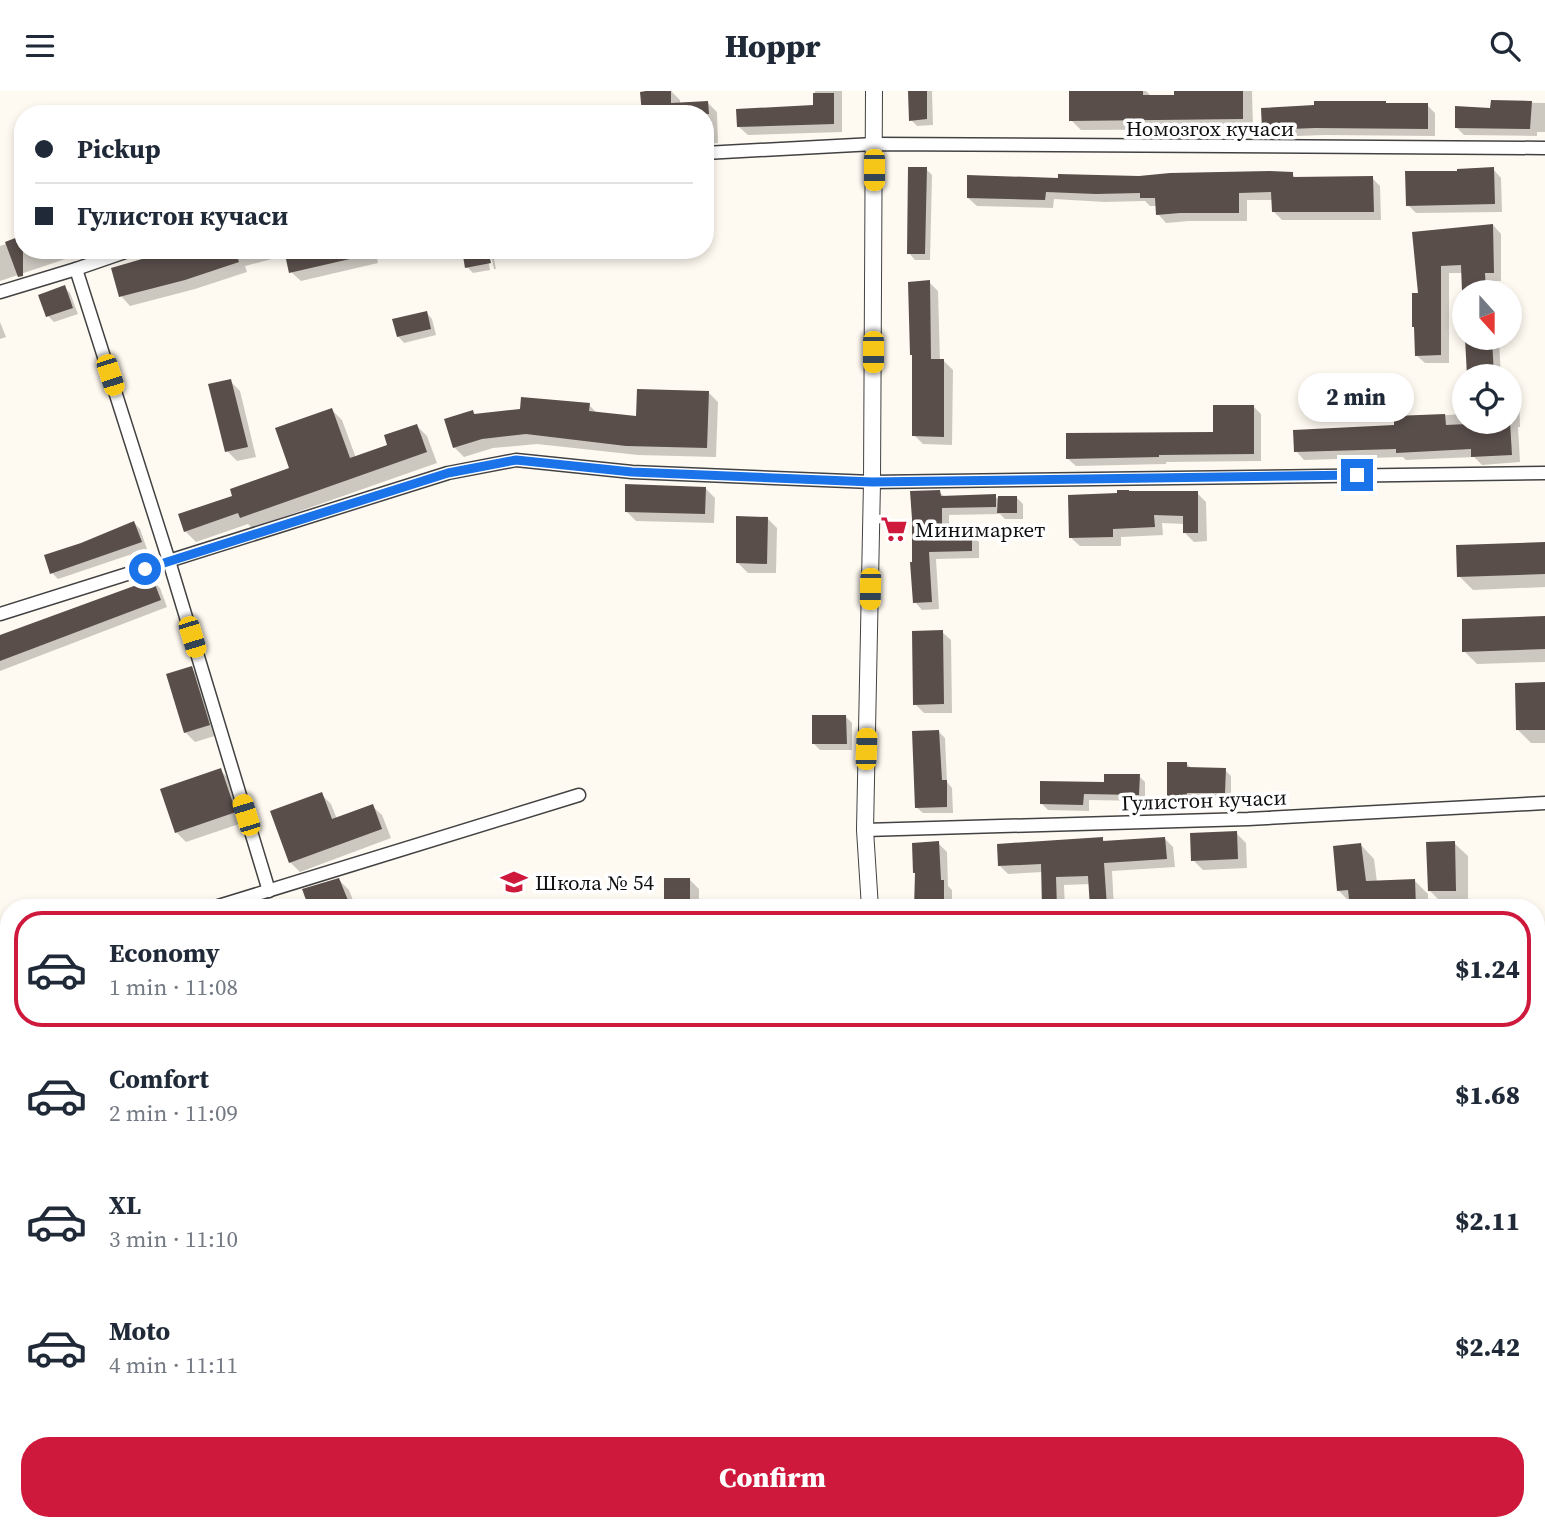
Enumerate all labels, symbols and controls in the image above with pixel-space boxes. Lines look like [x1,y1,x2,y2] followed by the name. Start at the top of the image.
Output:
[725,24,820,68] text: Hoppr
[21,27,59,65] icon: menu
[1486,27,1524,65] icon: search
[1126,114,1294,143] street label: Номозгох кучаси
[77,131,161,167] text: Pickup
[864,149,885,191] car
[77,198,288,234] text: Гулистон кучаси
[1452,280,1522,350] north arrow
[1452,280,1522,434] map controls
[863,331,884,373] car
[94,352,127,398] car
[1452,364,1522,434] button: locate
[1299,373,1415,423] callout: 2 min
[1326,381,1386,413] text: 2 min
[1341,459,1373,491] route end
[879,514,909,544] supermarket icon: Минимаркет
[915,515,1045,544] place label: Минимаркет
[129,553,161,585] route start
[860,568,881,610] car
[176,614,209,660] car
[855,728,878,770] car
[1121,783,1287,817] street label: Гулистон кучаси
[230,792,263,838] car
[499,867,529,897] school or university icon: Школа № 54
[535,868,654,897] place label: Школа № 54
[109,935,220,971] text: Economy
[25,938,88,1001] icon: car
[1455,951,1520,987] text: $1.24
[109,971,238,1003] text: 1 min · 11:08
[109,1061,209,1097] text: Comfort
[25,1064,88,1127] icon: car
[1455,1077,1520,1113] text: $1.68
[109,1097,238,1129] text: 2 min · 11:09
[109,1187,141,1223] text: XL
[25,1190,88,1253] icon: car
[1455,1203,1520,1239] text: $2.11
[109,1223,238,1255] text: 3 min · 11:10
[109,1313,170,1349] text: Moto
[25,1316,88,1379] icon: car
[1455,1329,1520,1365] text: $2.42
[109,1349,238,1381] text: 4 min · 11:11
[21,1437,1524,1517] button: Confirm

